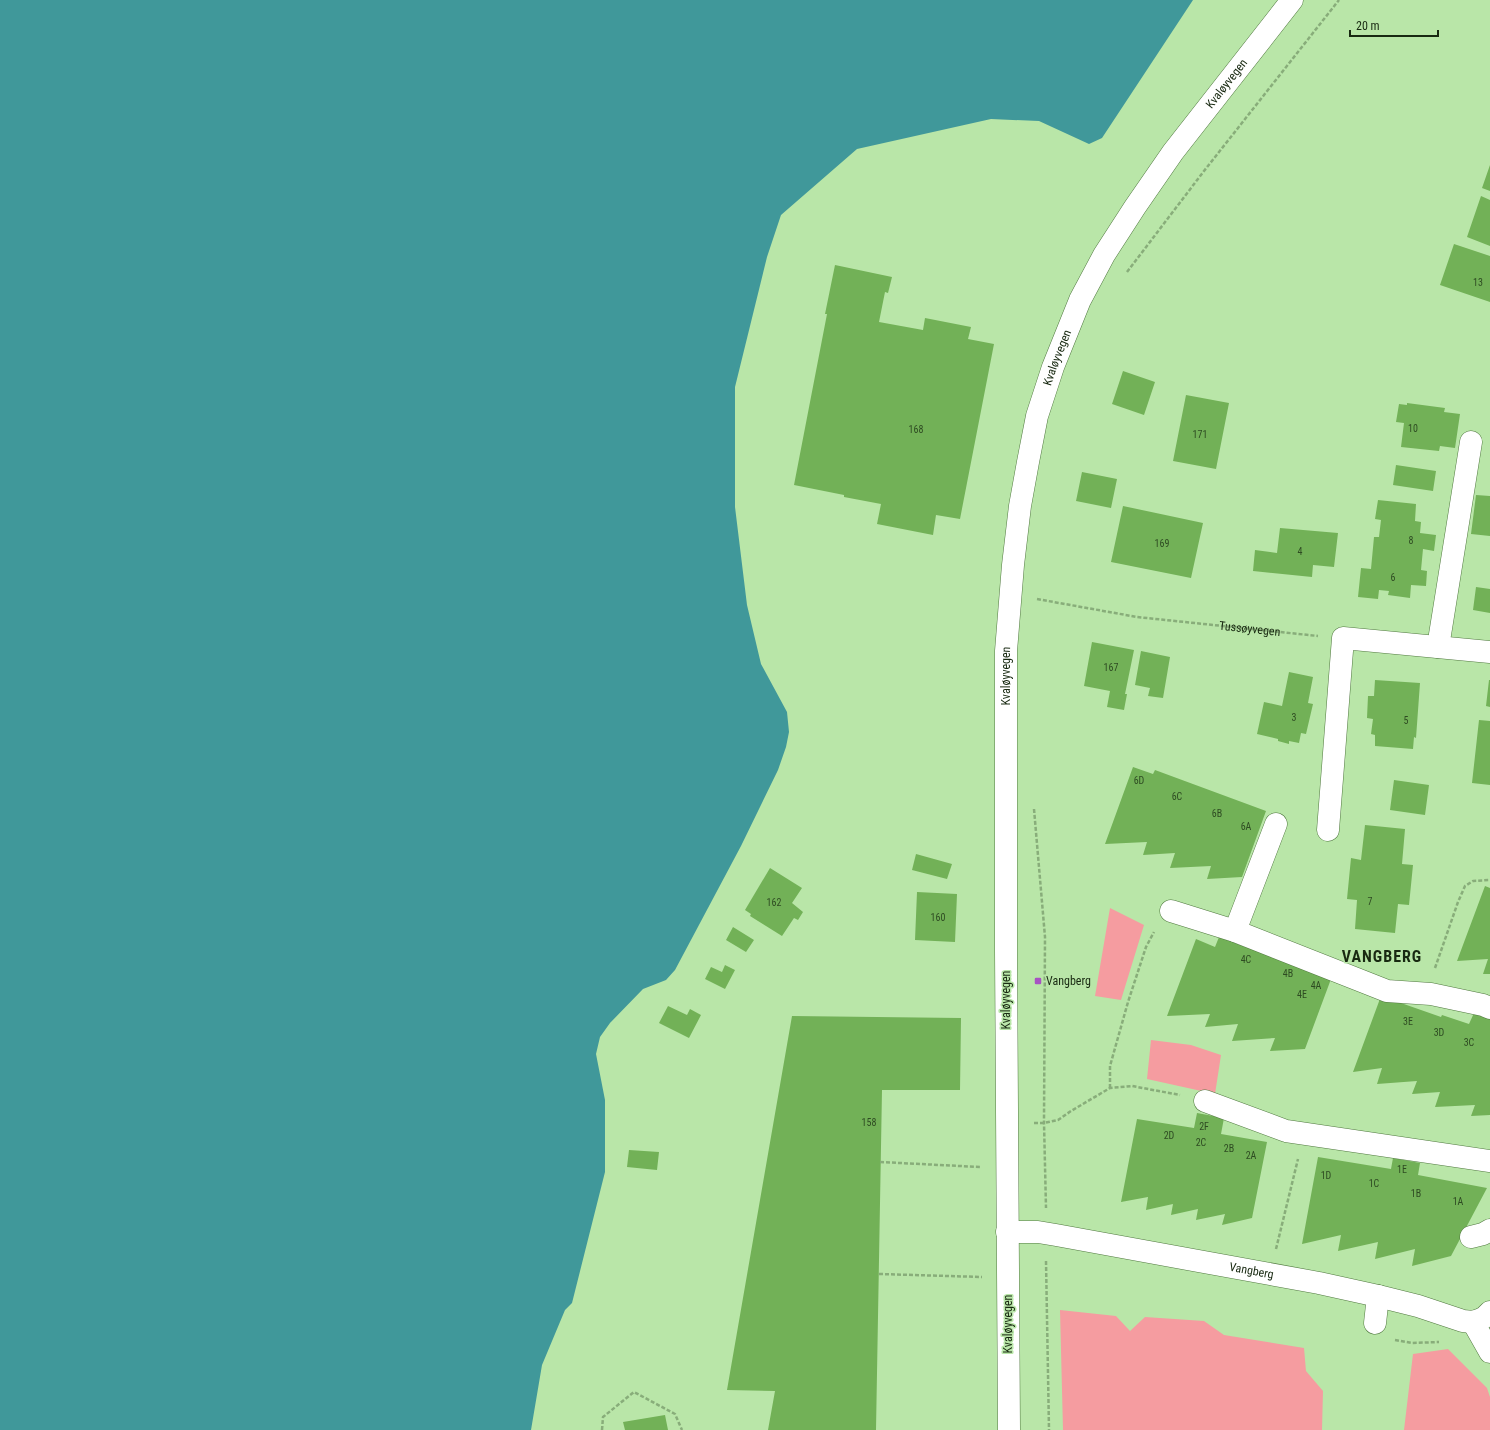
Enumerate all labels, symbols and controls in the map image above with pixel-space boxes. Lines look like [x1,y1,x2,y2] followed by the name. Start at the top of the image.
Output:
[1350,12,1438,38] scale bar
[1356,19,1380,33] text: 20 m
[1203,56,1250,111] street label: Kvaløyvegen
[1473,277,1483,288] house number: 13
[1040,327,1074,388] street label: Kvaløyvegen
[1408,423,1418,434] house number: 10
[909,424,923,435] house number: 168
[1193,429,1207,440] house number: 171
[1409,535,1414,546] house number: 8
[1155,538,1169,549] house number: 169
[1298,546,1303,557] house number: 4
[1391,572,1396,583] house number: 6
[1218,619,1281,639] street label: Tussøyvegen
[999,646,1013,705] street label: Kvaløyvegen
[1104,662,1118,673] house number: 167
[1292,712,1297,723] house number: 3
[1404,715,1409,726] house number: 5
[1134,775,1145,786] house number: 6D
[1172,791,1183,802] house number: 6C
[1212,808,1222,819] house number: 6B
[1241,821,1252,832] house number: 6A
[1368,896,1373,907] house number: 7
[767,897,781,908] house number: 162
[931,912,945,923] house number: 160
[1342,947,1422,966] district label: VANGBERG
[1241,954,1252,965] house number: 4C
[1283,968,1293,979] house number: 4B
[999,970,1013,1029] street label: Kvaløyvegen
[1046,974,1091,988] place label: Vangberg
[1033,976,1043,986] marker: Vangberg
[1311,980,1322,991] house number: 4A
[1297,989,1307,1000] house number: 4E
[1403,1016,1413,1027] house number: 3E
[1434,1027,1445,1038] house number: 3D
[1464,1037,1475,1048] house number: 3C
[862,1117,876,1128] house number: 158
[1199,1121,1209,1132] house number: 2F
[1164,1130,1175,1141] house number: 2D
[1196,1137,1207,1148] house number: 2C
[1224,1143,1234,1154] house number: 2B
[1246,1150,1257,1161] house number: 2A
[1397,1164,1407,1175] house number: 1E
[1321,1170,1332,1181] house number: 1D
[1369,1178,1380,1189] house number: 1C
[1411,1188,1421,1199] house number: 1B
[1453,1196,1464,1207] house number: 1A
[1228,1260,1275,1282] street label: Vangberg
[1001,1294,1015,1353] street label: Kvaløyvegen

